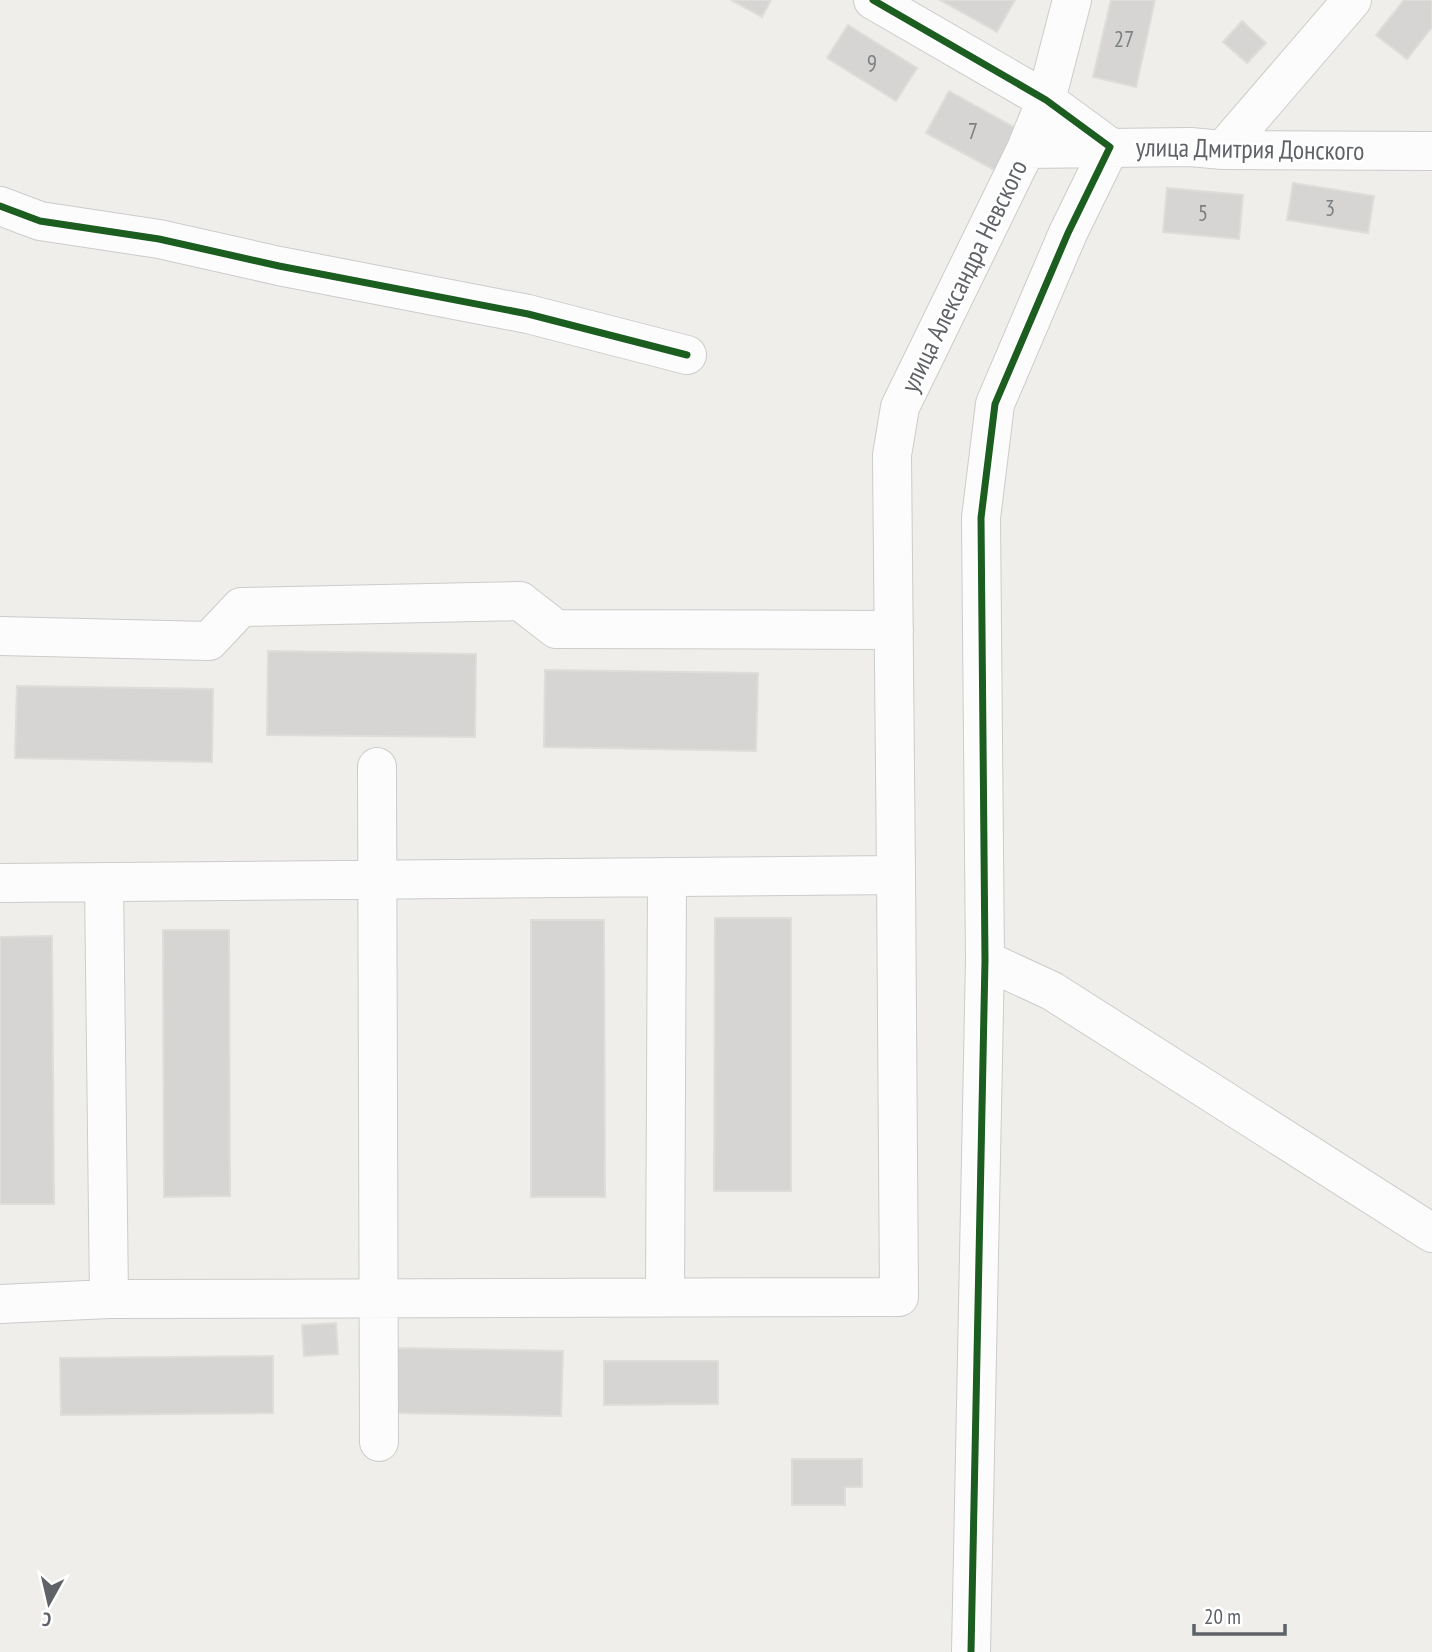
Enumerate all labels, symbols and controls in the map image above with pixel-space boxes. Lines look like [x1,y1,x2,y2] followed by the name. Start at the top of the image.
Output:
[1114,24,1134,53] house number: 27
[867,48,877,77] house number: 9
[968,116,978,145] house number: 7
[1135,130,1365,167] street label: улица Дмитрия Донского
[893,154,1034,398] street label: улица Александра Невского
[1325,193,1335,222] house number: 3
[1198,198,1208,227] house number: 5
[14,1568,84,1638] north arrow
[1194,1592,1285,1636] scale bar
[1204,1603,1241,1630] text: 20 m
[40,1607,53,1632] text: С

